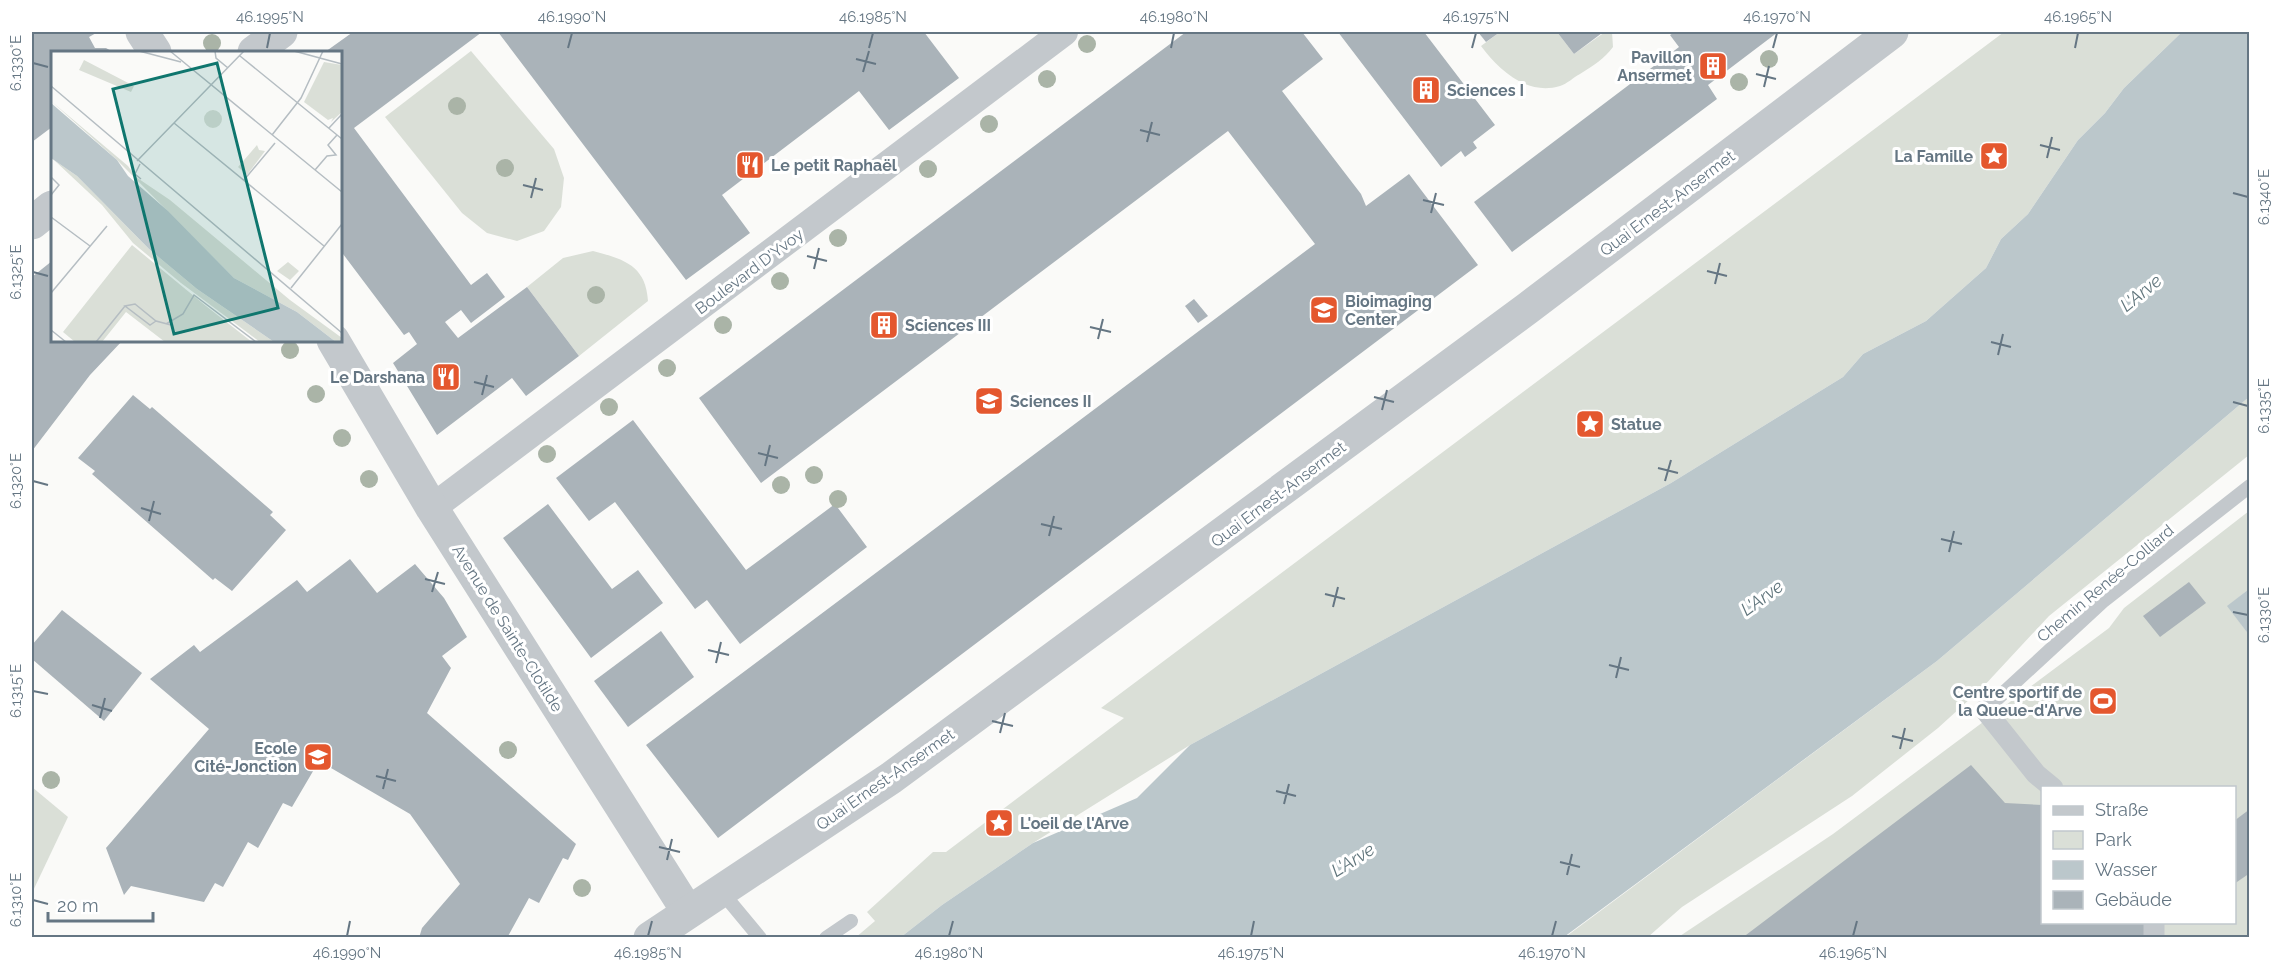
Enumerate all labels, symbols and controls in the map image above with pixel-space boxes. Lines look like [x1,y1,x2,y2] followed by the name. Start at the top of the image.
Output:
[236,8,304,26] text: 46.1995°N
[538,8,606,26] text: 46.1990°N
[839,8,907,26] text: 46.1985°N
[1140,8,1208,26] text: 46.1980°N
[1443,8,1509,26] text: 46.1975°N
[1743,8,1811,26] text: 46.1970°N
[2044,8,2112,26] text: 46.1965°N
[7,35,25,91] text: 6.1330°E
[1617,48,1692,85] place label: Pavillon Ansermet
[1697,50,1729,82] building icon: Pavillon Ansermet
[51,51,342,342] inset map
[1410,74,1442,106] building icon: Sciences I
[1447,81,1524,100] place label: Sciences I
[1978,140,2010,172] place icon: La Famille
[1596,146,1739,260] street label: Quai Ernest-Ansermet
[1894,147,1973,166] place label: La Famille
[734,149,766,181] restaurant icon: Le petit Raphaël
[771,156,898,175] place label: Le petit Raphaël
[2255,169,2273,225] text: 6.1340°E
[692,224,807,318] street label: Boulevard D'Yvoy
[7,244,25,300] text: 6.1325°E
[2116,269,2166,316] water label: L'Arve
[1345,292,1432,329] place label: Bioimaging Center
[1308,294,1340,326] school or university icon: Bioimaging Center
[868,309,900,341] building icon: Sciences III
[905,316,991,335] place label: Sciences III
[430,361,462,393] restaurant icon: Le Darshana
[330,368,425,387] place label: Le Darshana
[2255,378,2273,434] text: 6.1335°E
[973,385,1005,417] school or university icon: Sciences II
[1010,392,1092,411] place label: Sciences II
[1574,408,1606,440] place icon: Statue
[1611,415,1662,434] place label: Statue
[1207,437,1350,551] street label: Quai Ernest-Ansermet
[7,453,25,509] text: 6.1320°E
[2033,521,2178,646] street label: Chemin Renée-Colliard
[448,541,567,715] street label: Avenue de Sainte-Clotilde
[1737,575,1787,620] water label: L'Arve
[2255,587,2273,643] text: 6.1330°E
[7,664,25,718] text: 6.1315°E
[1953,683,2082,720] place label: Centre sportif de la Queue-d'Arve
[2087,685,2119,717] sports icon: Centre sportif de la Queue-d'Arve
[813,724,958,834] street label: Quai Ernest-Ansermet
[194,739,297,776] place label: Ecole Cité-Jonction
[302,741,334,773] school or university icon: Ecole Cité-Jonction
[2041,786,2236,924] legend
[2095,799,2149,820] text: Straße
[983,807,1015,839] place icon: L'oeil de l'Arve
[1020,814,1129,833] place label: L'oeil de l'Arve
[2095,829,2132,850] text: Park
[1327,838,1378,881] water label: L'Arve
[2095,859,2158,880] text: Wasser
[7,873,25,927] text: 6.1310°E
[48,885,153,923] scale bar
[2095,889,2172,910] text: Gebäude
[57,895,99,916] text: 20 m
[313,944,381,962] text: 46.1990°N
[614,944,682,962] text: 46.1985°N
[915,944,983,962] text: 46.1980°N
[1218,944,1284,962] text: 46.1975°N
[1518,944,1586,962] text: 46.1970°N
[1819,944,1887,962] text: 46.1965°N

